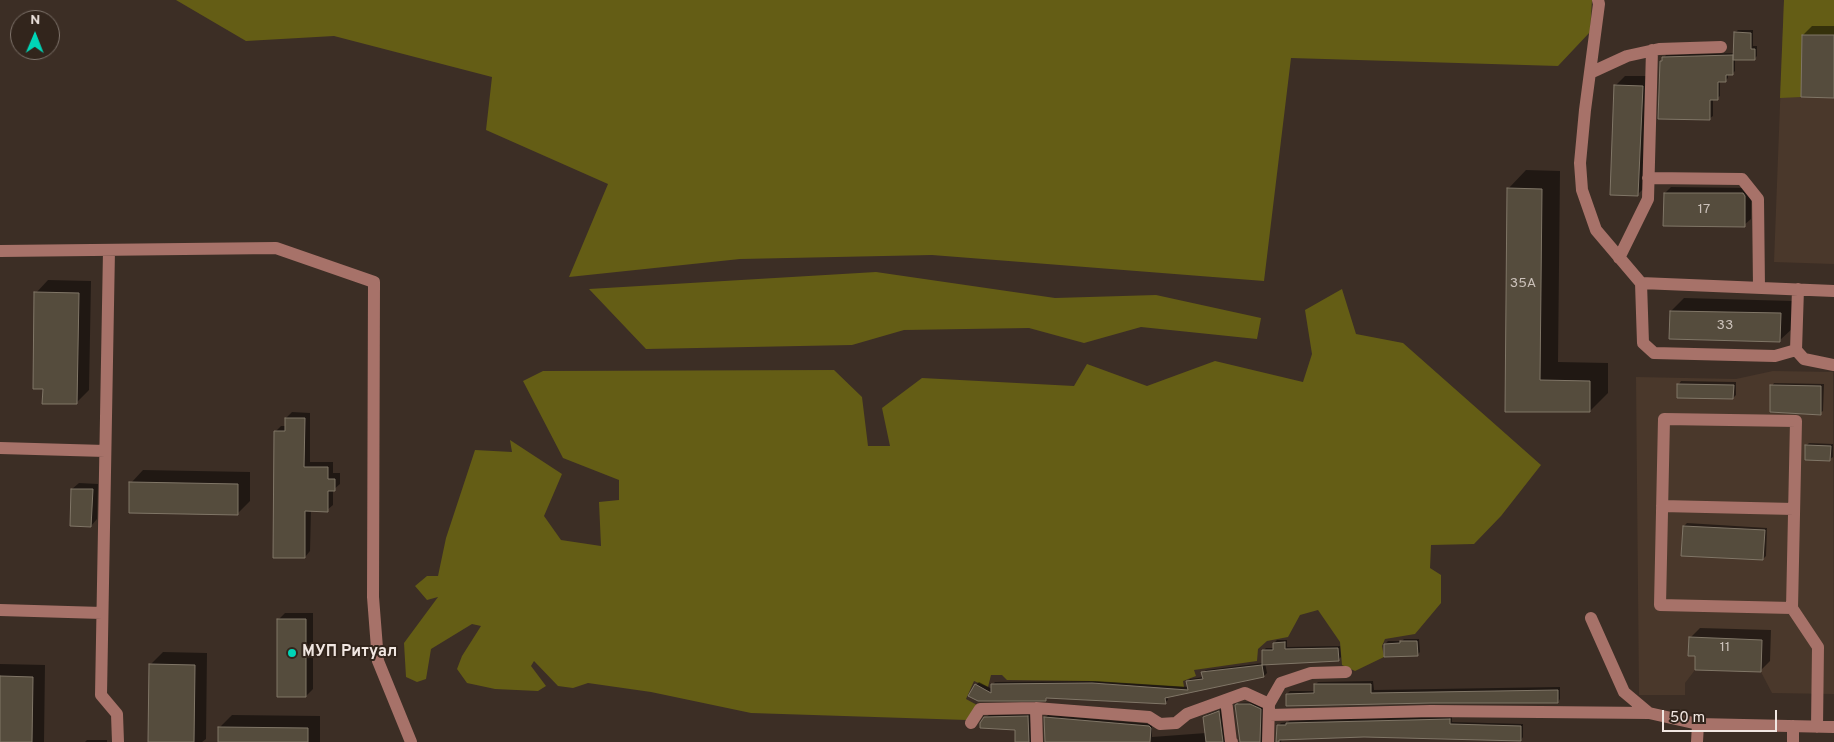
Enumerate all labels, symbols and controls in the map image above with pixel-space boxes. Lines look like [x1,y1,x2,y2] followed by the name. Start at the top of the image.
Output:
[10,10,60,60] north arrow
[30,12,40,29] text: N
[1698,202,1710,218] house number: 17
[1510,276,1536,292] house number: 35А
[1717,318,1733,334] house number: 33
[1720,640,1730,656] house number: 11
[302,643,397,663] place label: МУП Ритуал
[286,647,298,659] marker: МУП Ритуал
[1664,700,1779,732] scale bar
[1670,709,1705,728] text: 50 m

